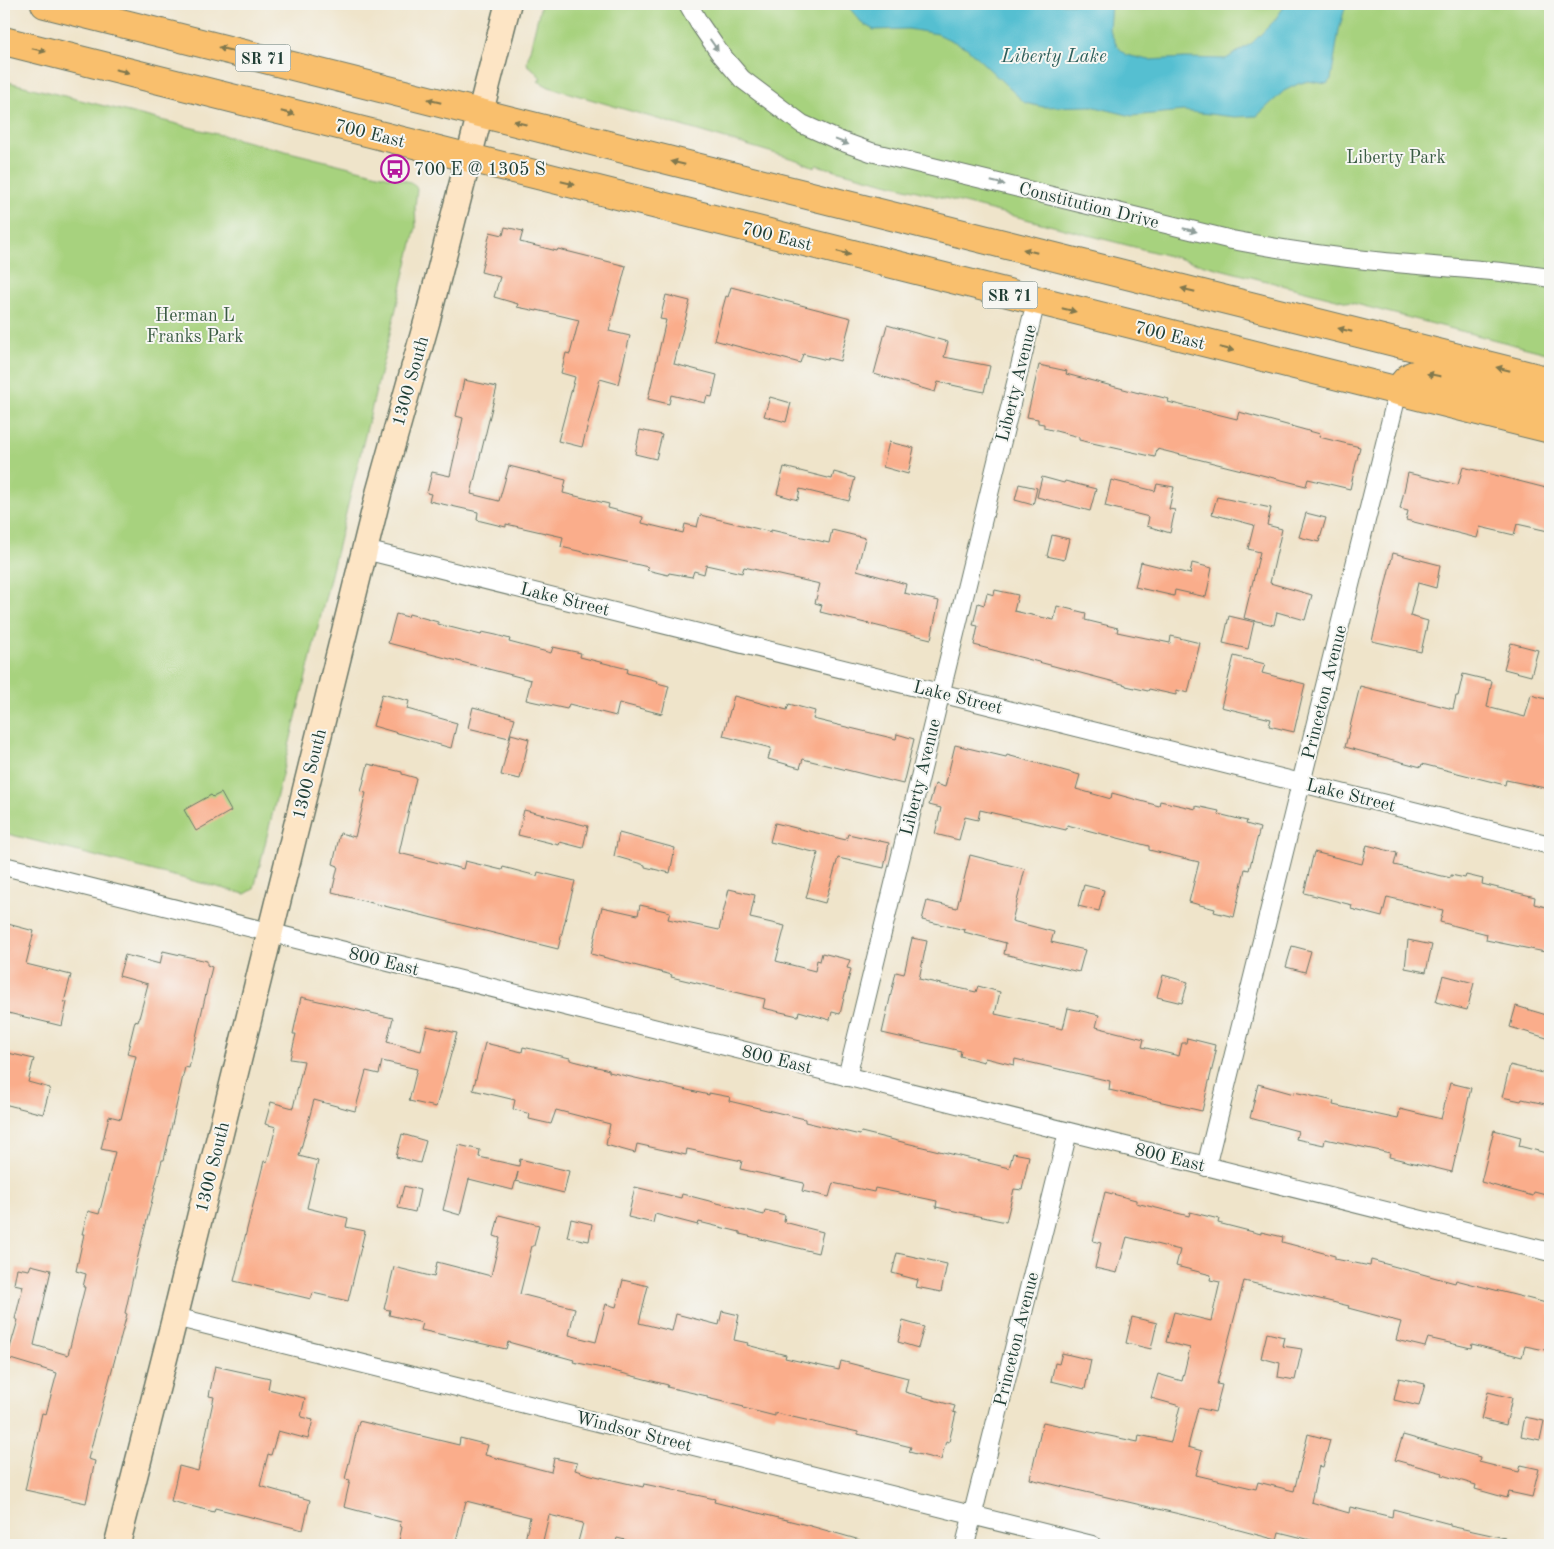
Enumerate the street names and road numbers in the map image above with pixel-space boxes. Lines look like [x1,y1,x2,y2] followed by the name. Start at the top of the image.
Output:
[236,44,290,72] road number: SR 71
[333,117,407,151] street label: 700 East
[1017,180,1161,232] street label: Constitution Drive
[740,220,814,254] street label: 700 East
[982,282,1038,308] road number: SR 71
[1133,319,1207,353] street label: 700 East
[994,323,1040,444] street label: Liberty Avenue
[390,334,432,428] street label: 1300 South
[518,580,611,620] street label: Lake Street
[1300,623,1350,761] street label: Princeton Avenue
[911,678,1004,718] street label: Lake Street
[898,717,944,838] street label: Liberty Avenue
[290,727,330,821] street label: 1300 South
[1304,776,1397,816] street label: Lake Street
[347,945,421,979] street label: 800 East
[740,1043,814,1077] street label: 800 East
[193,1120,233,1214] street label: 1300 South
[1133,1141,1207,1175] street label: 800 East
[992,1270,1042,1408] street label: Princeton Avenue
[574,1409,694,1455] street label: Windsor Street

